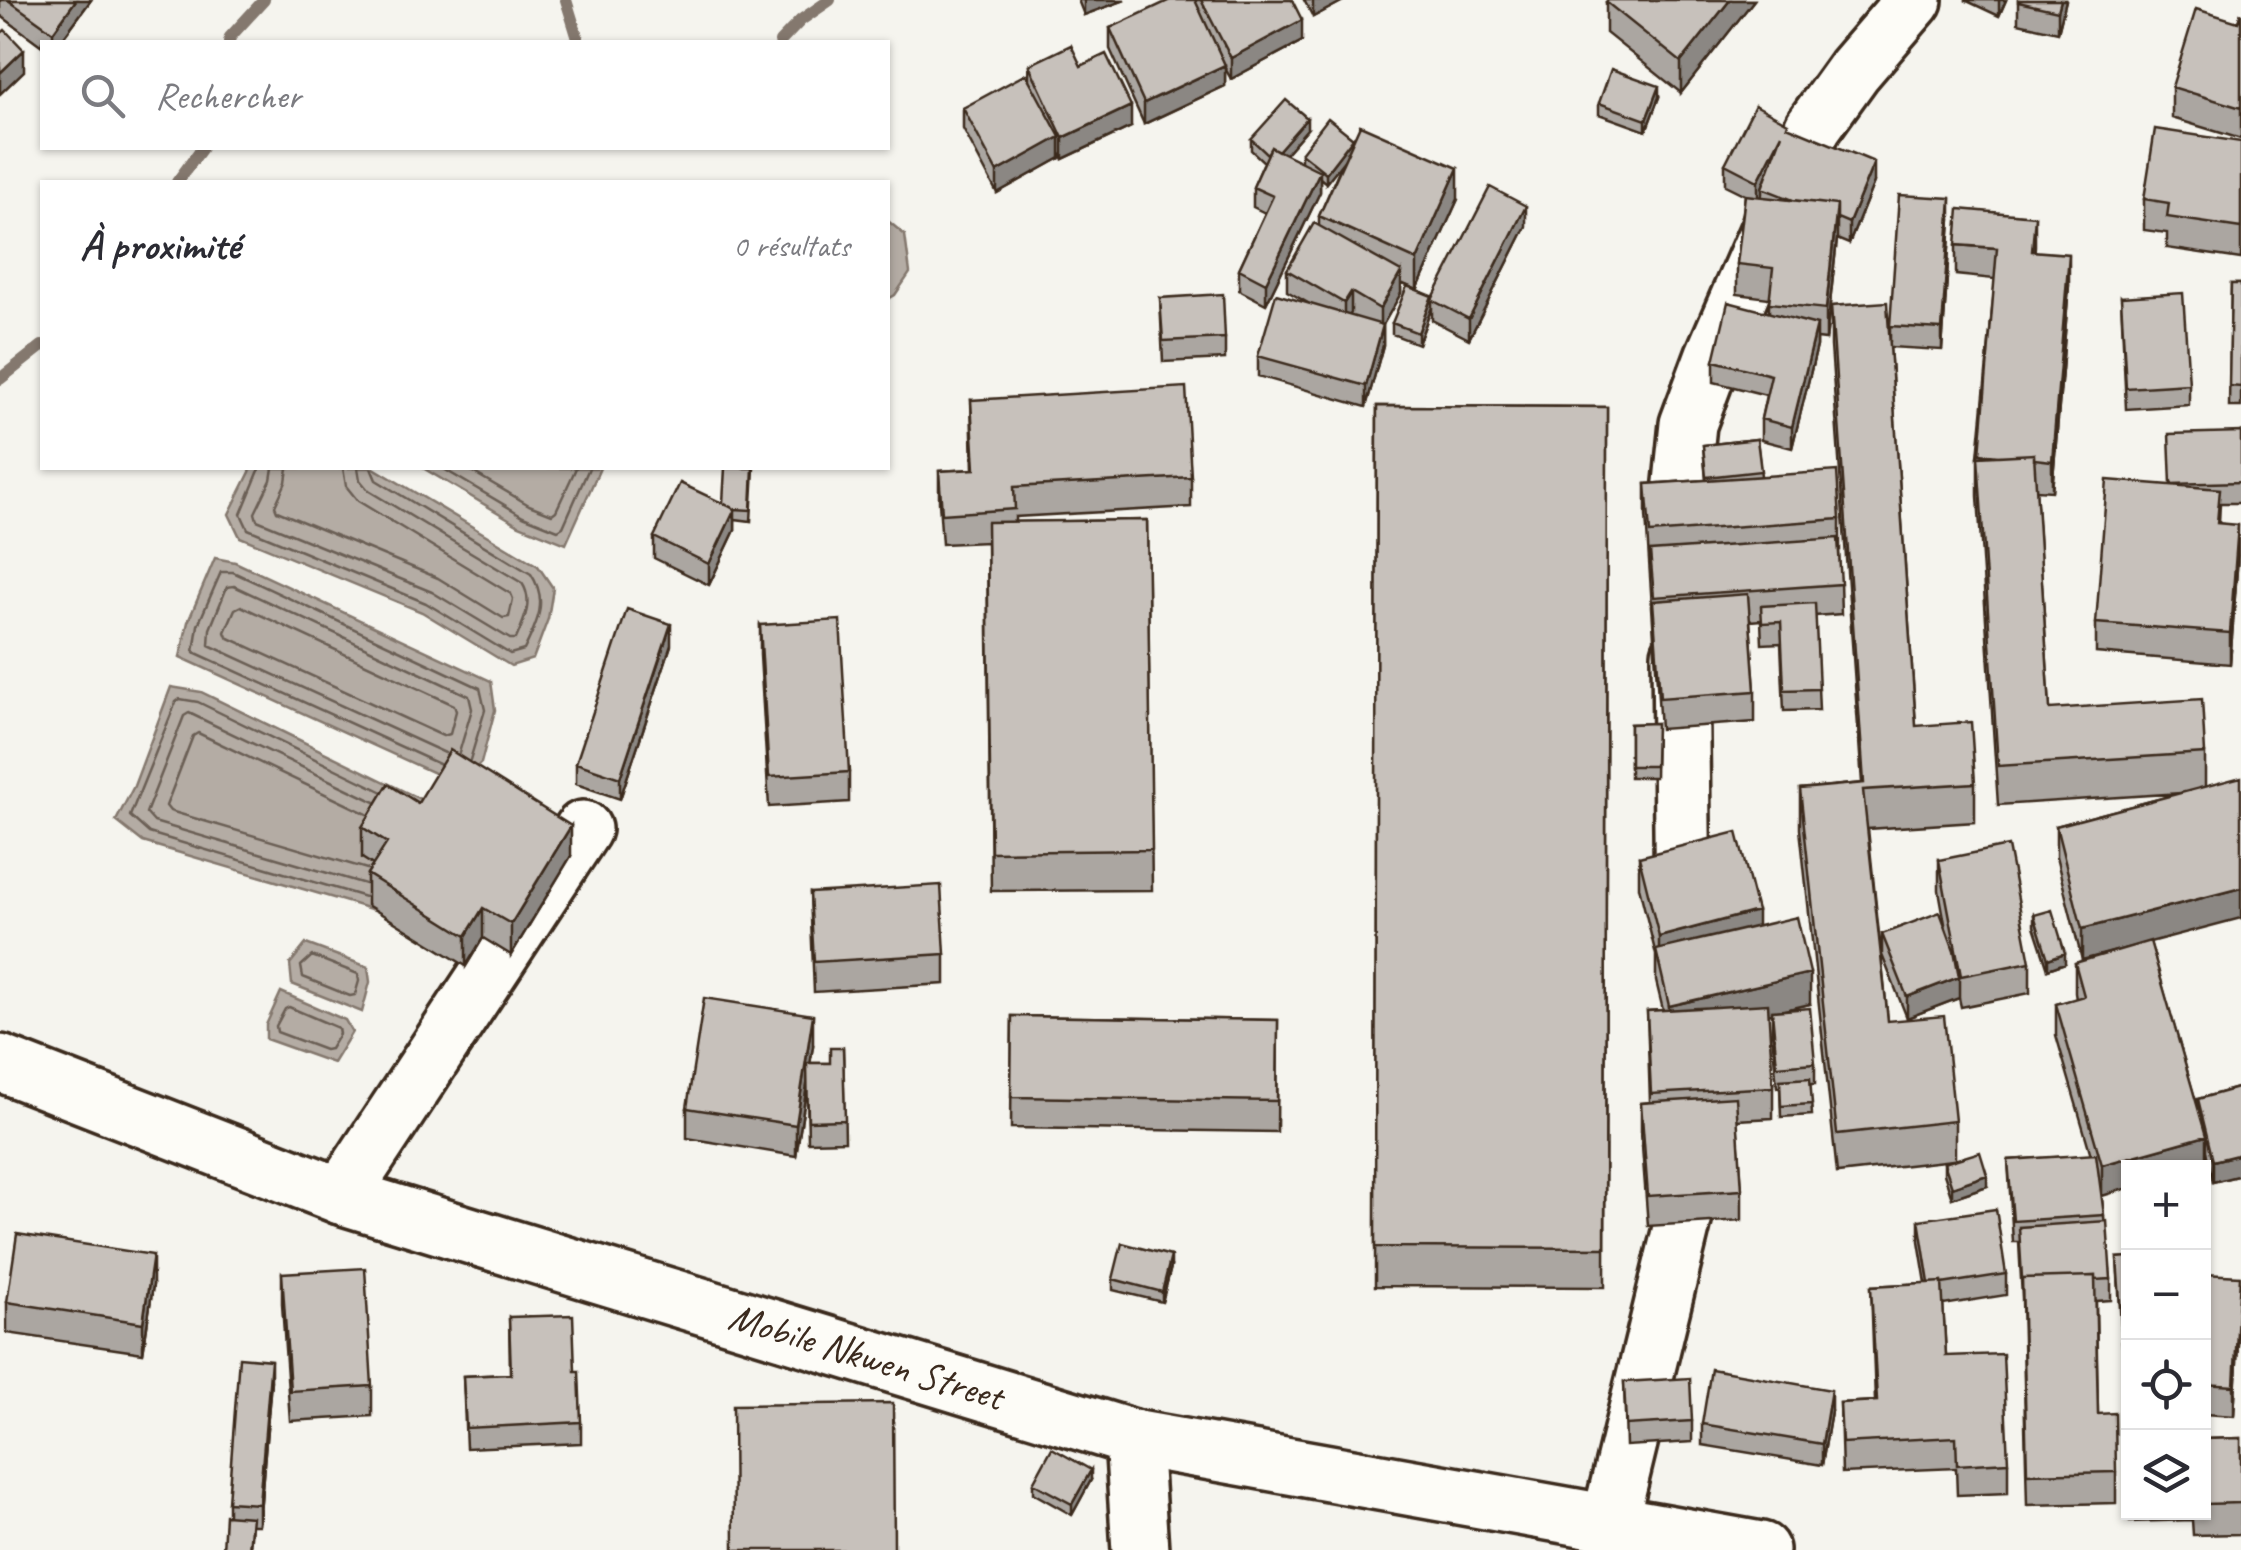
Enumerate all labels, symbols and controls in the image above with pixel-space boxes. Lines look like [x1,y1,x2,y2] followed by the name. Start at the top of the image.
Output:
[40,40,890,150] search box
[75,68,130,123] icon: search
[155,72,301,119] text: Rechercher
[80,219,240,272] text: À proximité
[733,225,850,266] text: 0 résultats
[2121,1160,2211,1520] map controls
[2121,1160,2211,1250] button: +
[2121,1250,2211,1340] button: −
[723,1291,1013,1423] street label: Mobile Nkwen Street
[2121,1340,2211,1430] button: locate
[2121,1430,2211,1520] button: layers

